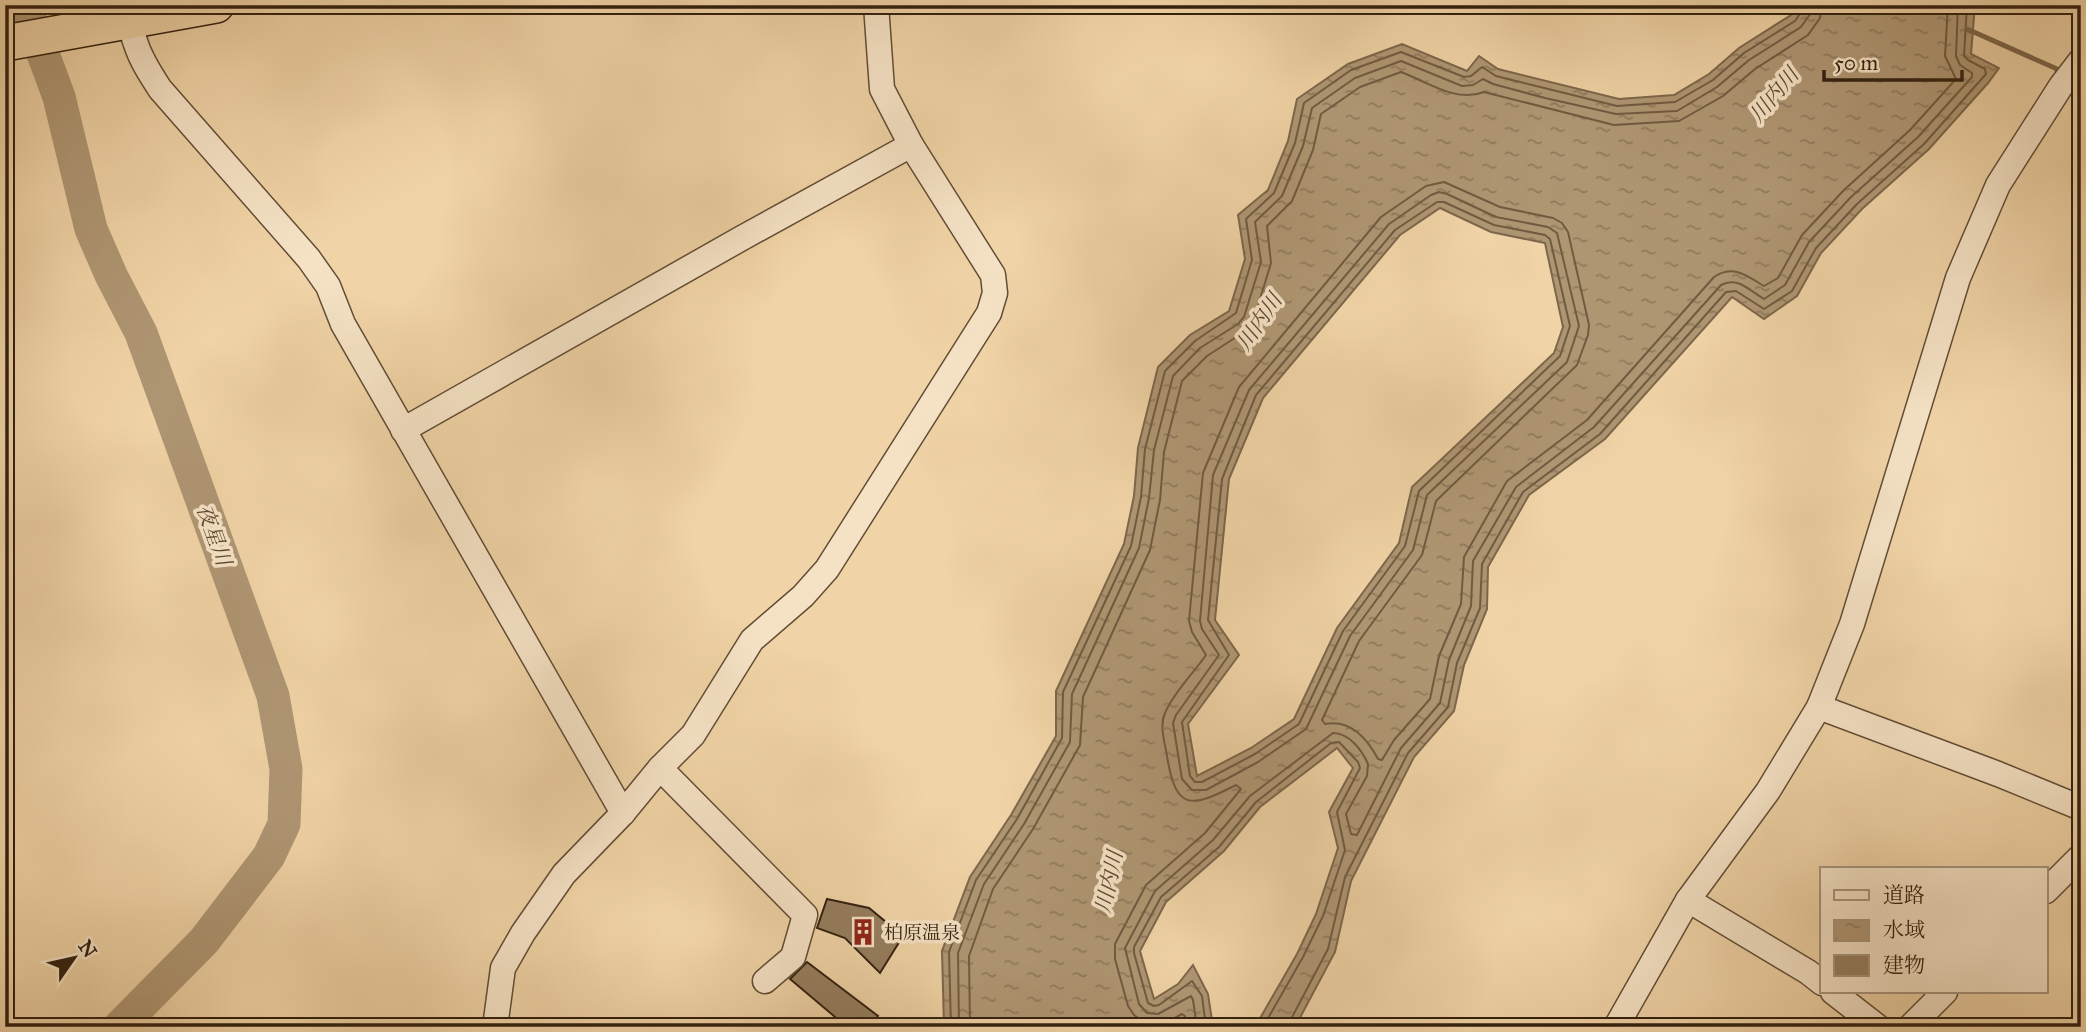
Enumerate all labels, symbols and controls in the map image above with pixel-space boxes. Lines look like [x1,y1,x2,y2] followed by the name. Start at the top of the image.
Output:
[1824,38,1962,82] scale bar
[1834,50,1879,76] text: 50 m
[1744,61,1805,127] water label: 川内川
[1231,287,1289,355] water label: 川内川
[191,501,238,571] water label: 夜星川
[1090,847,1129,916] water label: 川内川
[1820,867,2048,993] legend
[1883,882,1925,908] text: 道路
[848,917,878,947] building icon: 柏原温泉
[1883,917,1925,943] text: 水域
[884,921,960,944] place label: 柏原温泉
[38,923,108,993] north arrow
[74,936,102,962] text: N
[1883,952,1925,978] text: 建物

